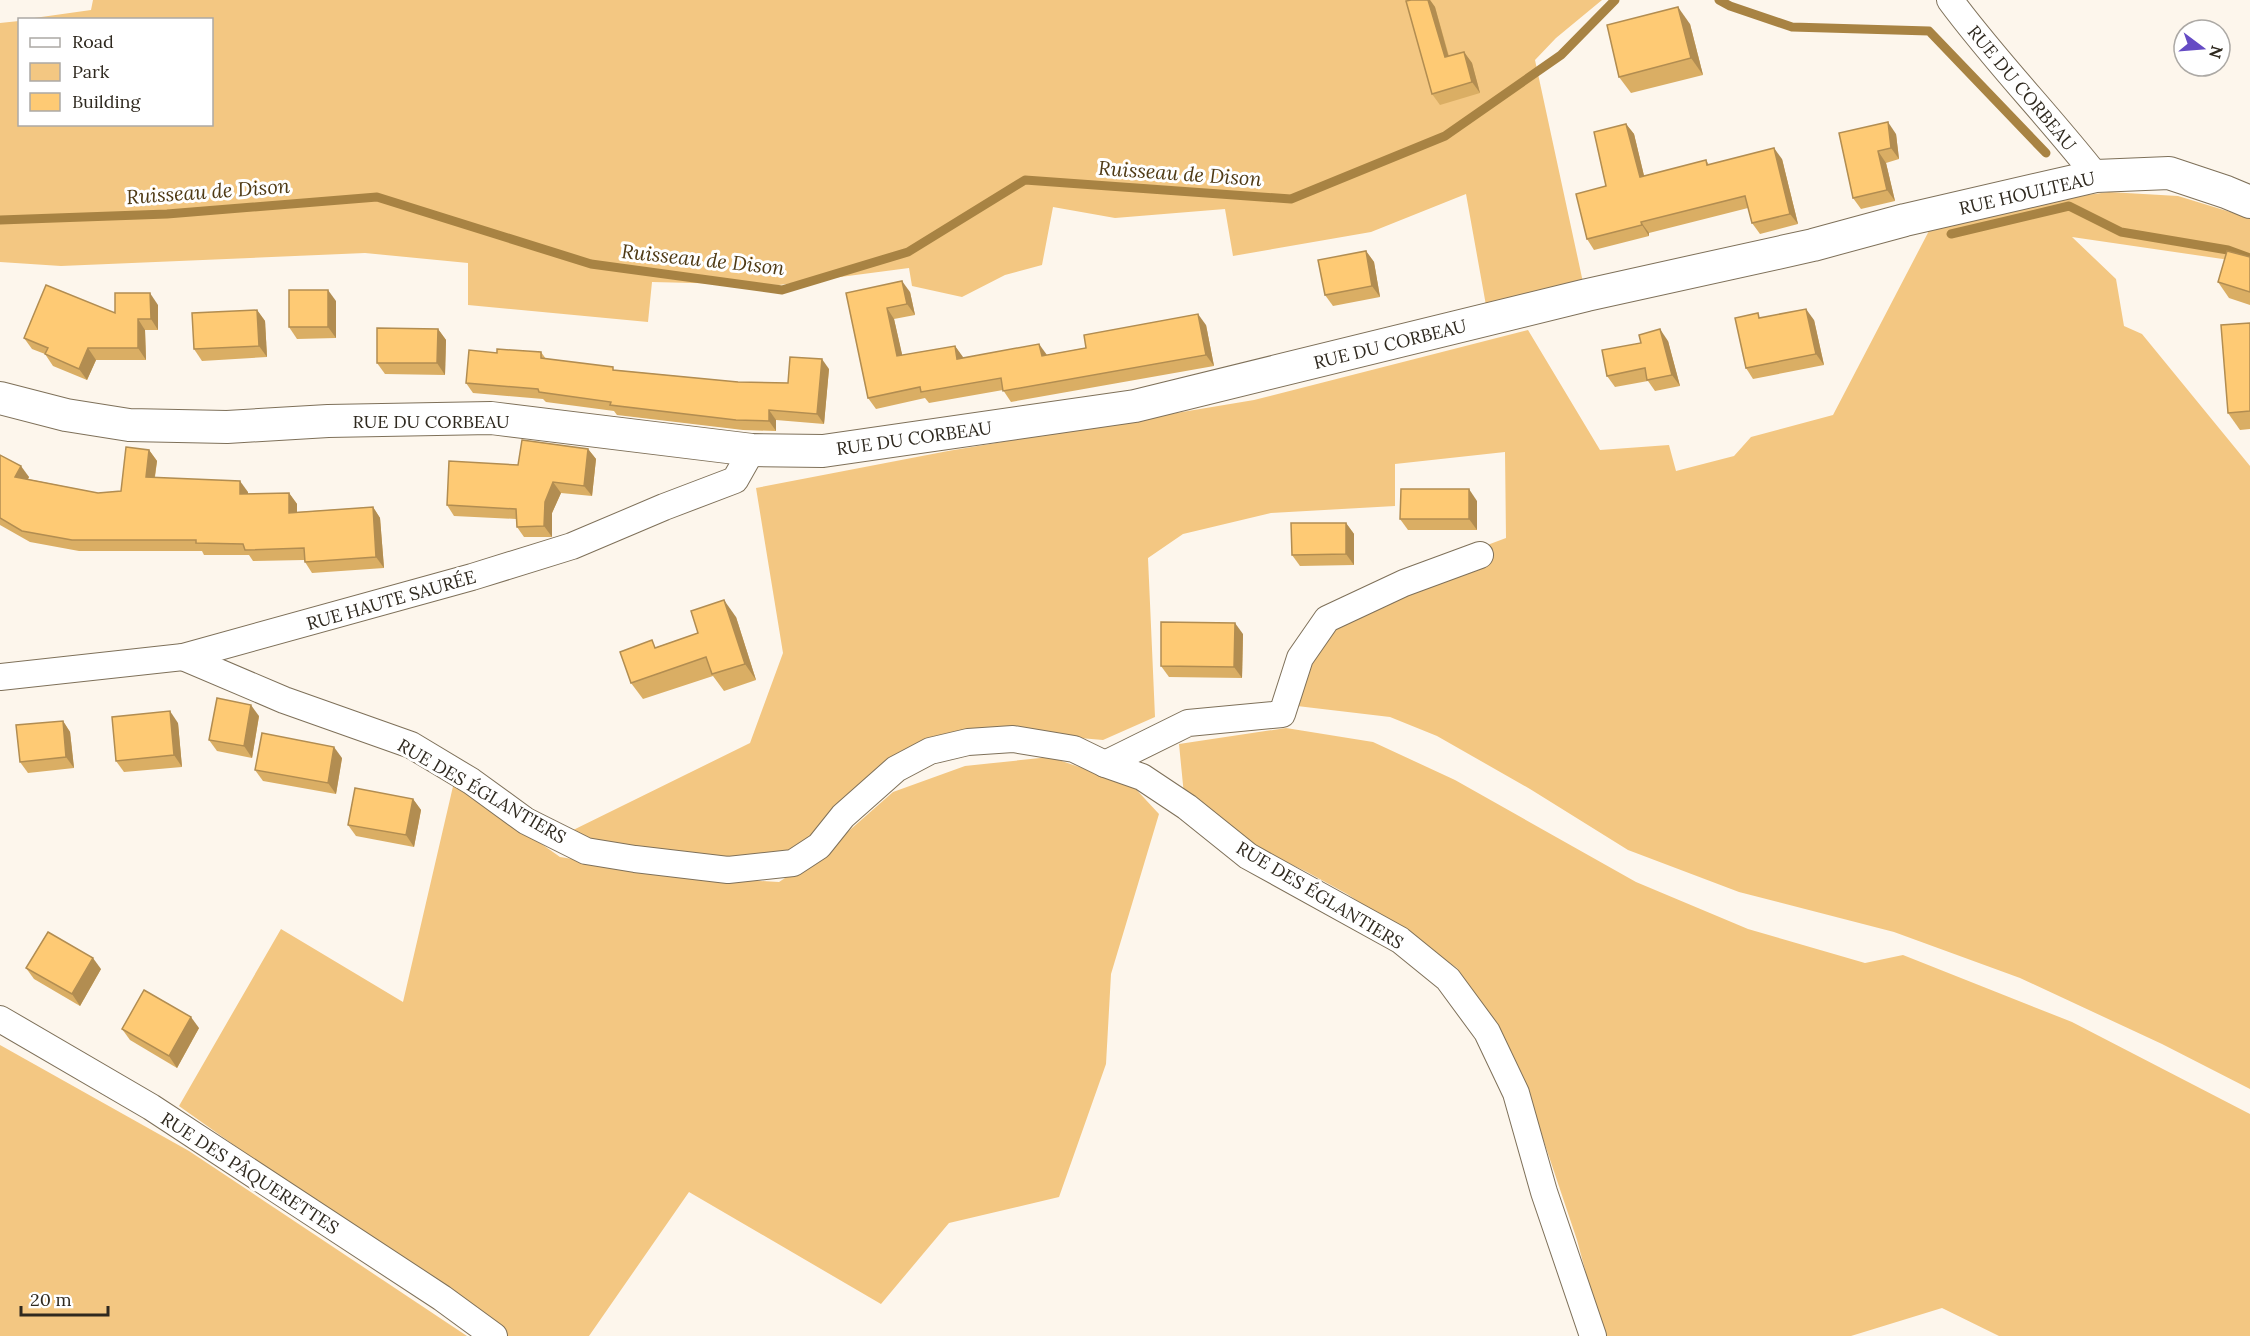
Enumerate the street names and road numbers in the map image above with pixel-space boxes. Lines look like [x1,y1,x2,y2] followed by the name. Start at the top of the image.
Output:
[1963,20,2081,156] street label: RUE DU CORBEAU
[1957,166,2097,220] street label: RUE HOULTEAU
[1311,314,1469,374] street label: RUE DU CORBEAU
[353,410,509,433] street label: RUE DU CORBEAU
[835,416,993,460] street label: RUE DU CORBEAU
[304,565,478,635] street label: RUE HAUTE SAURÉE
[394,733,570,849] street label: RUE DES ÉGLANTIERS
[1232,836,1408,954] street label: RUE DES ÉGLANTIERS
[157,1107,343,1239] street label: RUE DES PÂQUERETTES

